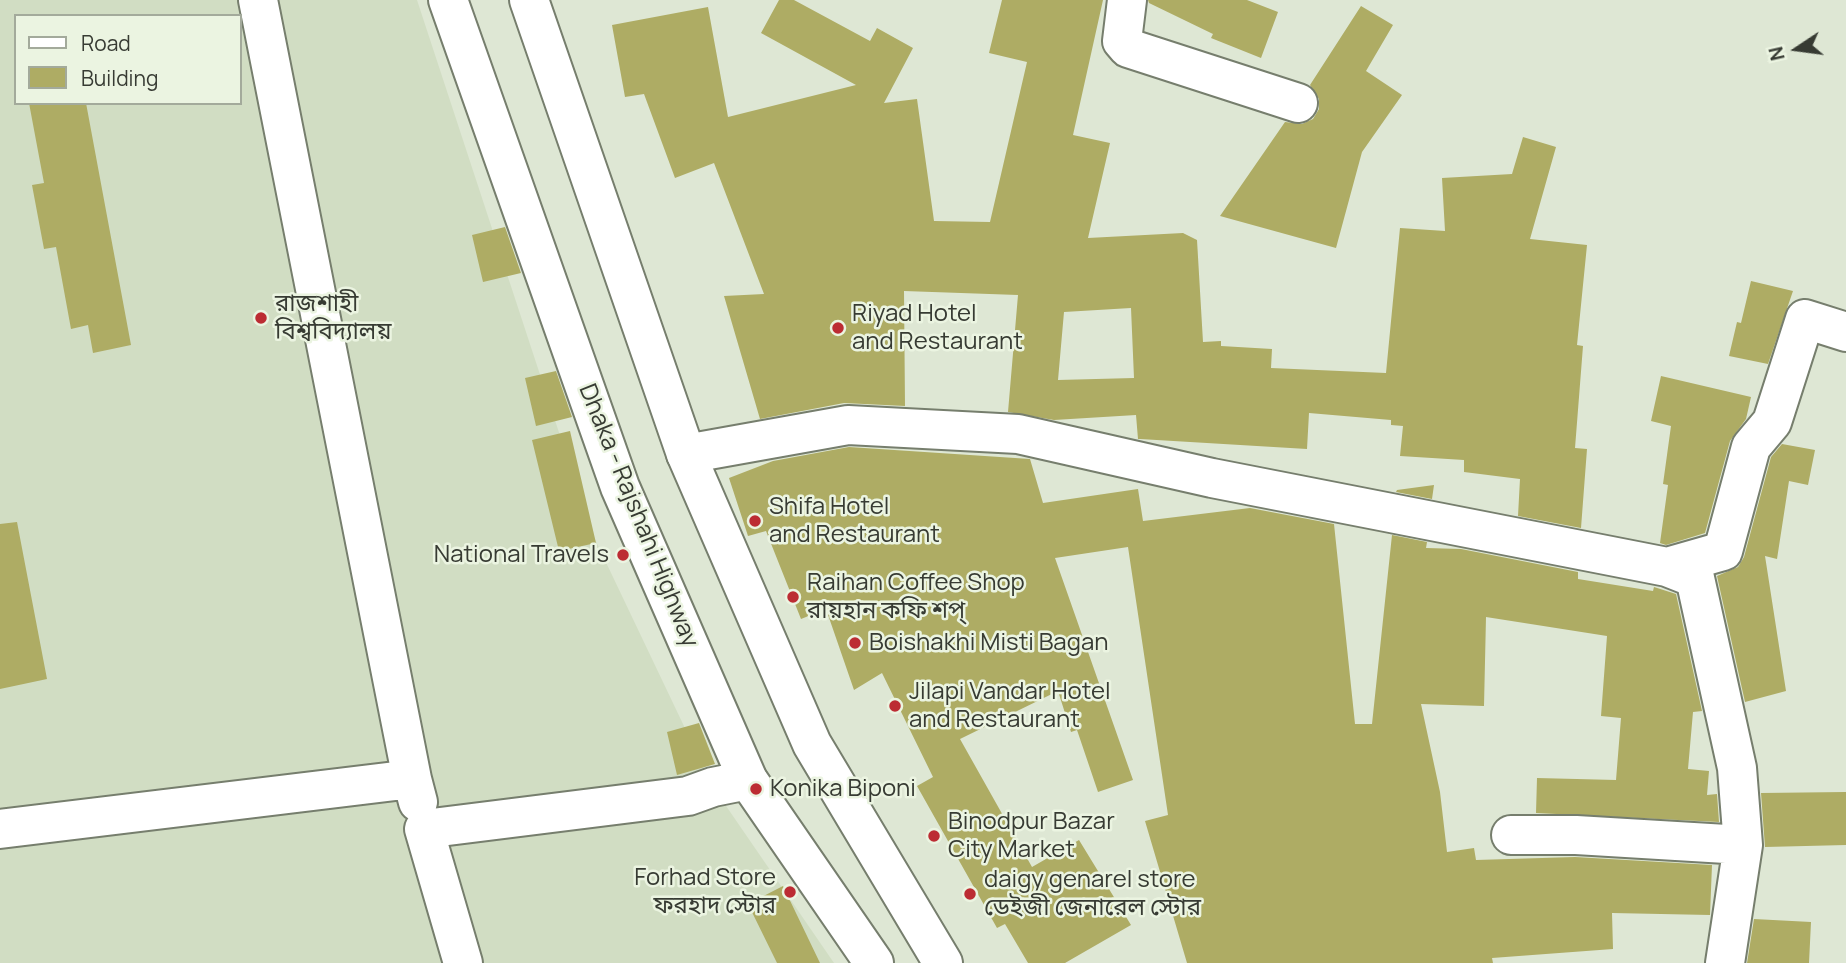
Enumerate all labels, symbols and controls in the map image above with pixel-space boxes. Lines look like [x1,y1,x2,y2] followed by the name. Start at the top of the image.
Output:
[14,14,242,105] legend
[1762,14,1832,84] north arrow
[81,29,131,57] text: Road
[1762,44,1791,63] text: N
[81,64,158,92] text: Building
[275,290,391,346] place label: রাজশাহী বিশ্ববিদ্যালয়
[852,300,1023,356] place label: Riyad Hotel and Restaurant
[253,310,269,326] marker: রাজশাহী বিশ্ববিদ্যালয়
[830,320,846,336] marker: Riyad Hotel and Restaurant
[572,380,704,652] street label: Dhaka - Rajshahi Highway
[769,493,940,549] place label: Shifa Hotel and Restaurant
[747,513,763,529] marker: Shifa Hotel and Restaurant
[434,541,609,569] place label: National Travels
[615,547,631,563] marker: National Travels
[807,569,1025,625] place label: Raihan Coffee Shop রায়হান কফি শপ্
[785,589,801,605] marker: Raihan Coffee Shop রায়হান কফি শপ্
[869,629,1108,657] place label: Boishakhi Misti Bagan
[847,635,863,651] marker: Boishakhi Misti Bagan
[909,678,1111,734] place label: Jilapi Vandar Hotel and Restaurant
[887,698,903,714] marker: Jilapi Vandar Hotel and Restaurant
[770,775,916,803] place label: Konika Biponi
[748,781,764,797] marker: Konika Biponi
[948,808,1115,864] place label: Binodpur Bazar City Market
[926,828,942,844] marker: Binodpur Bazar City Market
[634,864,776,920] place label: Forhad Store ফরহাদ স্টোর
[984,866,1201,922] place label: daigy genarel store ডেইজী জেনারেল স্টোর
[782,884,798,900] marker: Forhad Store ফরহাদ স্টোর
[962,886,978,902] marker: daigy genarel store ডেইজী জেনারেল স্টোর

